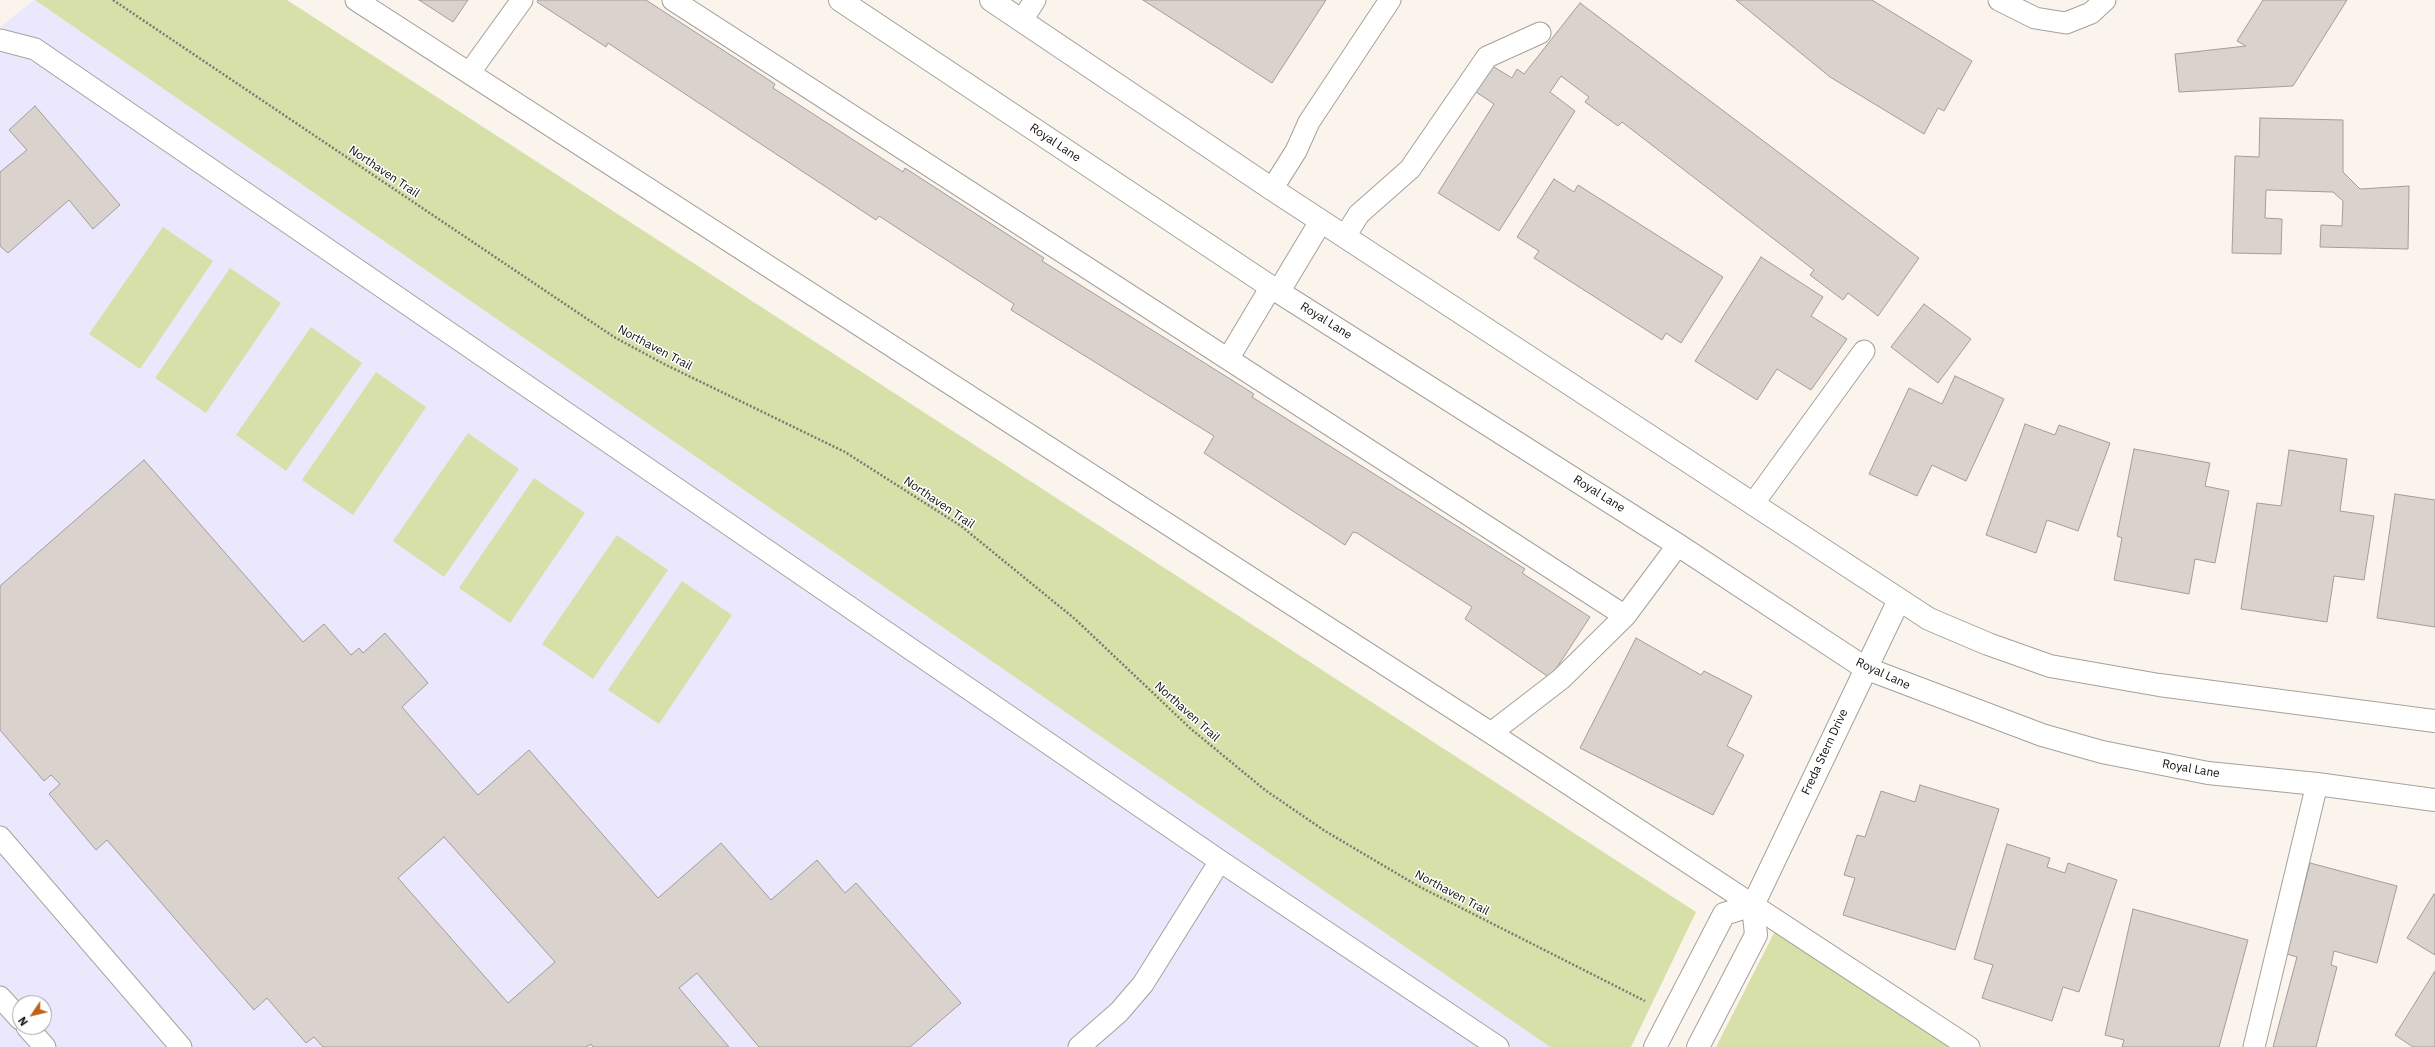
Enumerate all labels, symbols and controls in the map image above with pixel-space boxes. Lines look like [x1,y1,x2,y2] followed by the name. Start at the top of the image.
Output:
[1027,121,1083,165] street label: Royal Lane
[346,143,422,201] street label: Northaven Trail
[1297,299,1355,343] street label: Royal Lane
[615,322,695,374] street label: Northaven Trail
[1570,472,1628,516] street label: Royal Lane
[901,474,977,532] street label: Northaven Trail
[1854,655,1912,693] street label: Royal Lane
[1152,679,1222,745] street label: Northaven Trail
[1799,707,1851,797] street label: Freda Stern Drive
[2161,757,2221,781] street label: Royal Lane
[1412,867,1492,919] street label: Northaven Trail
[12,995,52,1035] north arrow
[15,1014,31,1029] text: N

